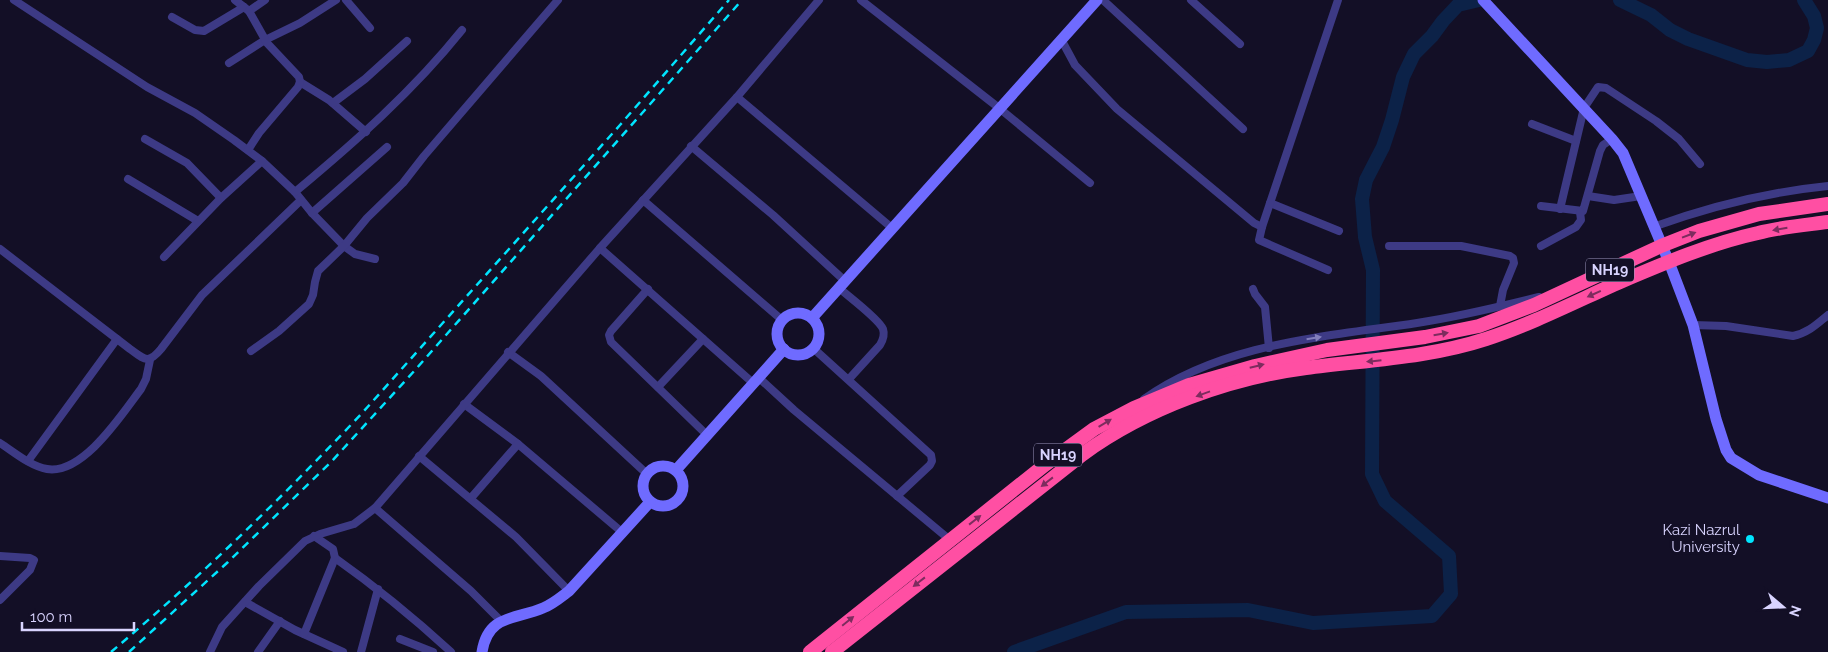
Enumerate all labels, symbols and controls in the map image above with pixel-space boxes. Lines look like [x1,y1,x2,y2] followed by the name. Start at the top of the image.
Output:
[1771,225,1787,233] one-way arrow
[1681,231,1696,238] one-way arrow
[1586,258,1634,282] road number: NH19
[1587,290,1601,298] one-way arrow
[1433,329,1449,337] one-way arrow
[1306,333,1322,341] one-way arrow
[1365,357,1381,365] one-way arrow
[1249,362,1264,370] one-way arrow
[1195,391,1210,398] one-way arrow
[1098,418,1111,427] one-way arrow
[1034,444,1082,466] road number: NH19
[1040,477,1054,487] one-way arrow
[968,515,982,525] one-way arrow
[1662,521,1741,556] place label: Kazi Nazrul University
[1744,533,1756,545] marker: Kazi Nazrul University
[913,577,926,588] one-way arrow
[1758,582,1808,632] north arrow
[22,600,135,632] scale bar
[1786,604,1805,619] text: N
[30,608,72,626] text: 100 m
[841,616,854,627] one-way arrow

